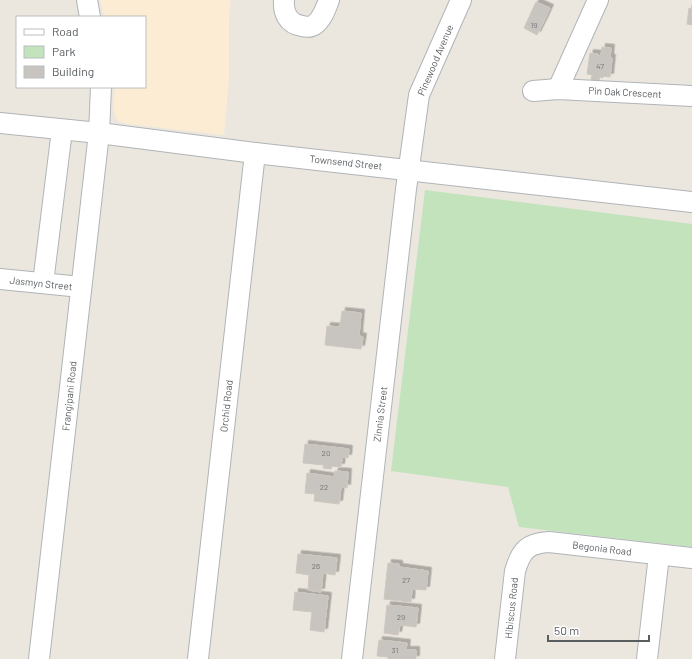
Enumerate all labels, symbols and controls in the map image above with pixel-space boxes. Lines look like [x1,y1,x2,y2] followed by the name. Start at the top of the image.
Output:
[16,16,146,88] legend
[531,20,537,30] house number: 19
[415,23,455,97] street label: Pinewood Avenue
[52,24,79,38] text: Road
[52,44,76,58] text: Park
[596,61,604,71] house number: 47
[52,64,94,78] text: Building
[588,84,662,100] street label: Pin Oak Crescent
[309,152,383,172] street label: Townsend Street
[9,274,73,292] street label: Jasmyn Street
[59,360,79,432] street label: Frangipani Road
[217,379,235,433] street label: Orchid Road
[371,385,389,442] street label: Zinnia Street
[322,448,330,458] house number: 20
[320,482,328,492] house number: 22
[572,538,632,558] street label: Begonia Road
[312,561,320,571] house number: 26
[402,575,410,585] house number: 27
[502,577,520,639] street label: Hibiscus Road
[397,612,405,622] house number: 29
[548,617,649,643] scale bar
[554,623,579,637] text: 50 m
[392,645,399,655] house number: 31

